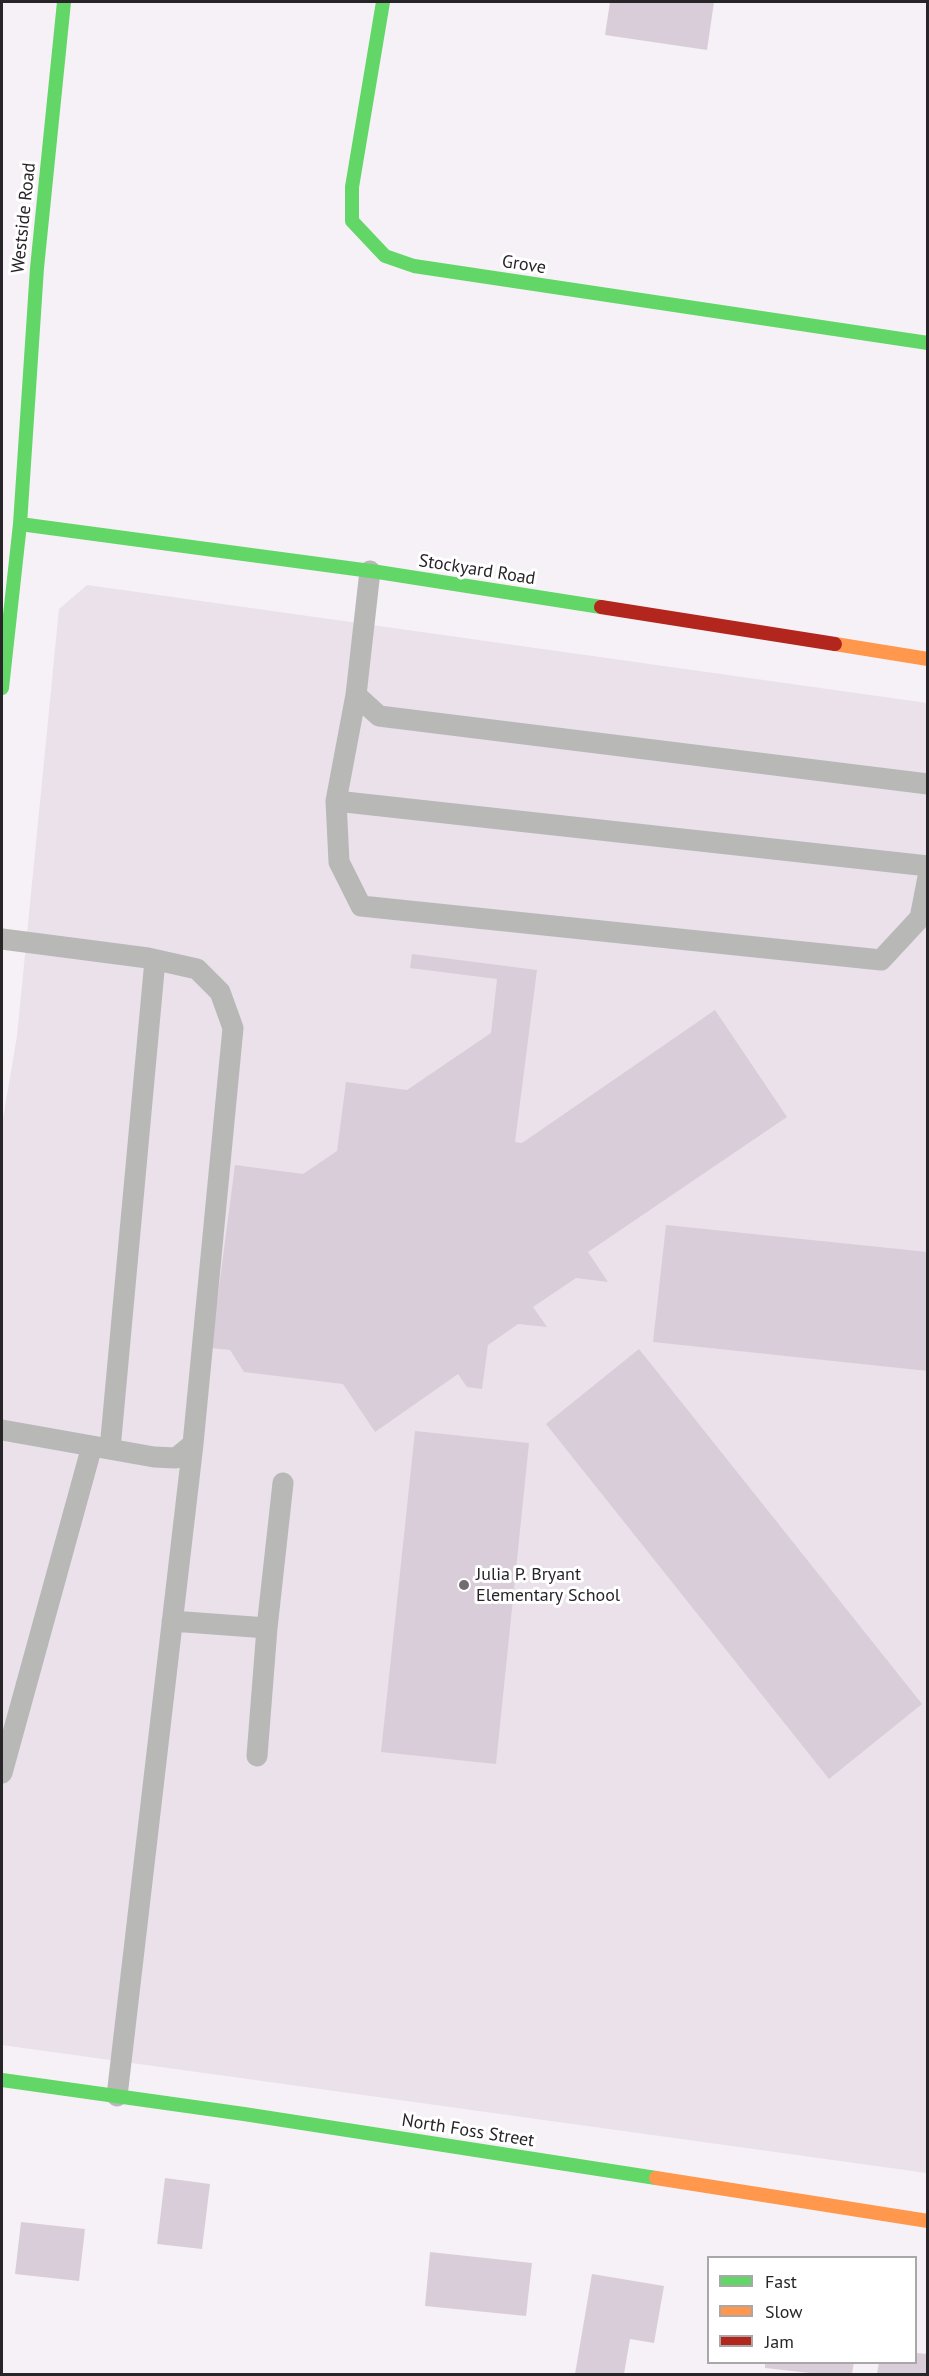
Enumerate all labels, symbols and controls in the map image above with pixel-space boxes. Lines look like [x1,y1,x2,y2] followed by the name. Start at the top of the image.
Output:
[7,162,41,274] street label: Westside Road
[500,251,548,279] street label: Grove
[417,550,537,590] street label: Stockyard Road
[476,1564,620,1606] place label: Julia P. Bryant Elementary School
[457,1578,471,1592] marker: Julia P. Bryant Elementary School
[400,2110,536,2152] street label: North Foss Street
[707,2256,917,2364] legend
[765,2270,797,2293] text: Fast
[765,2300,803,2323] text: Slow
[765,2330,794,2353] text: Jam

